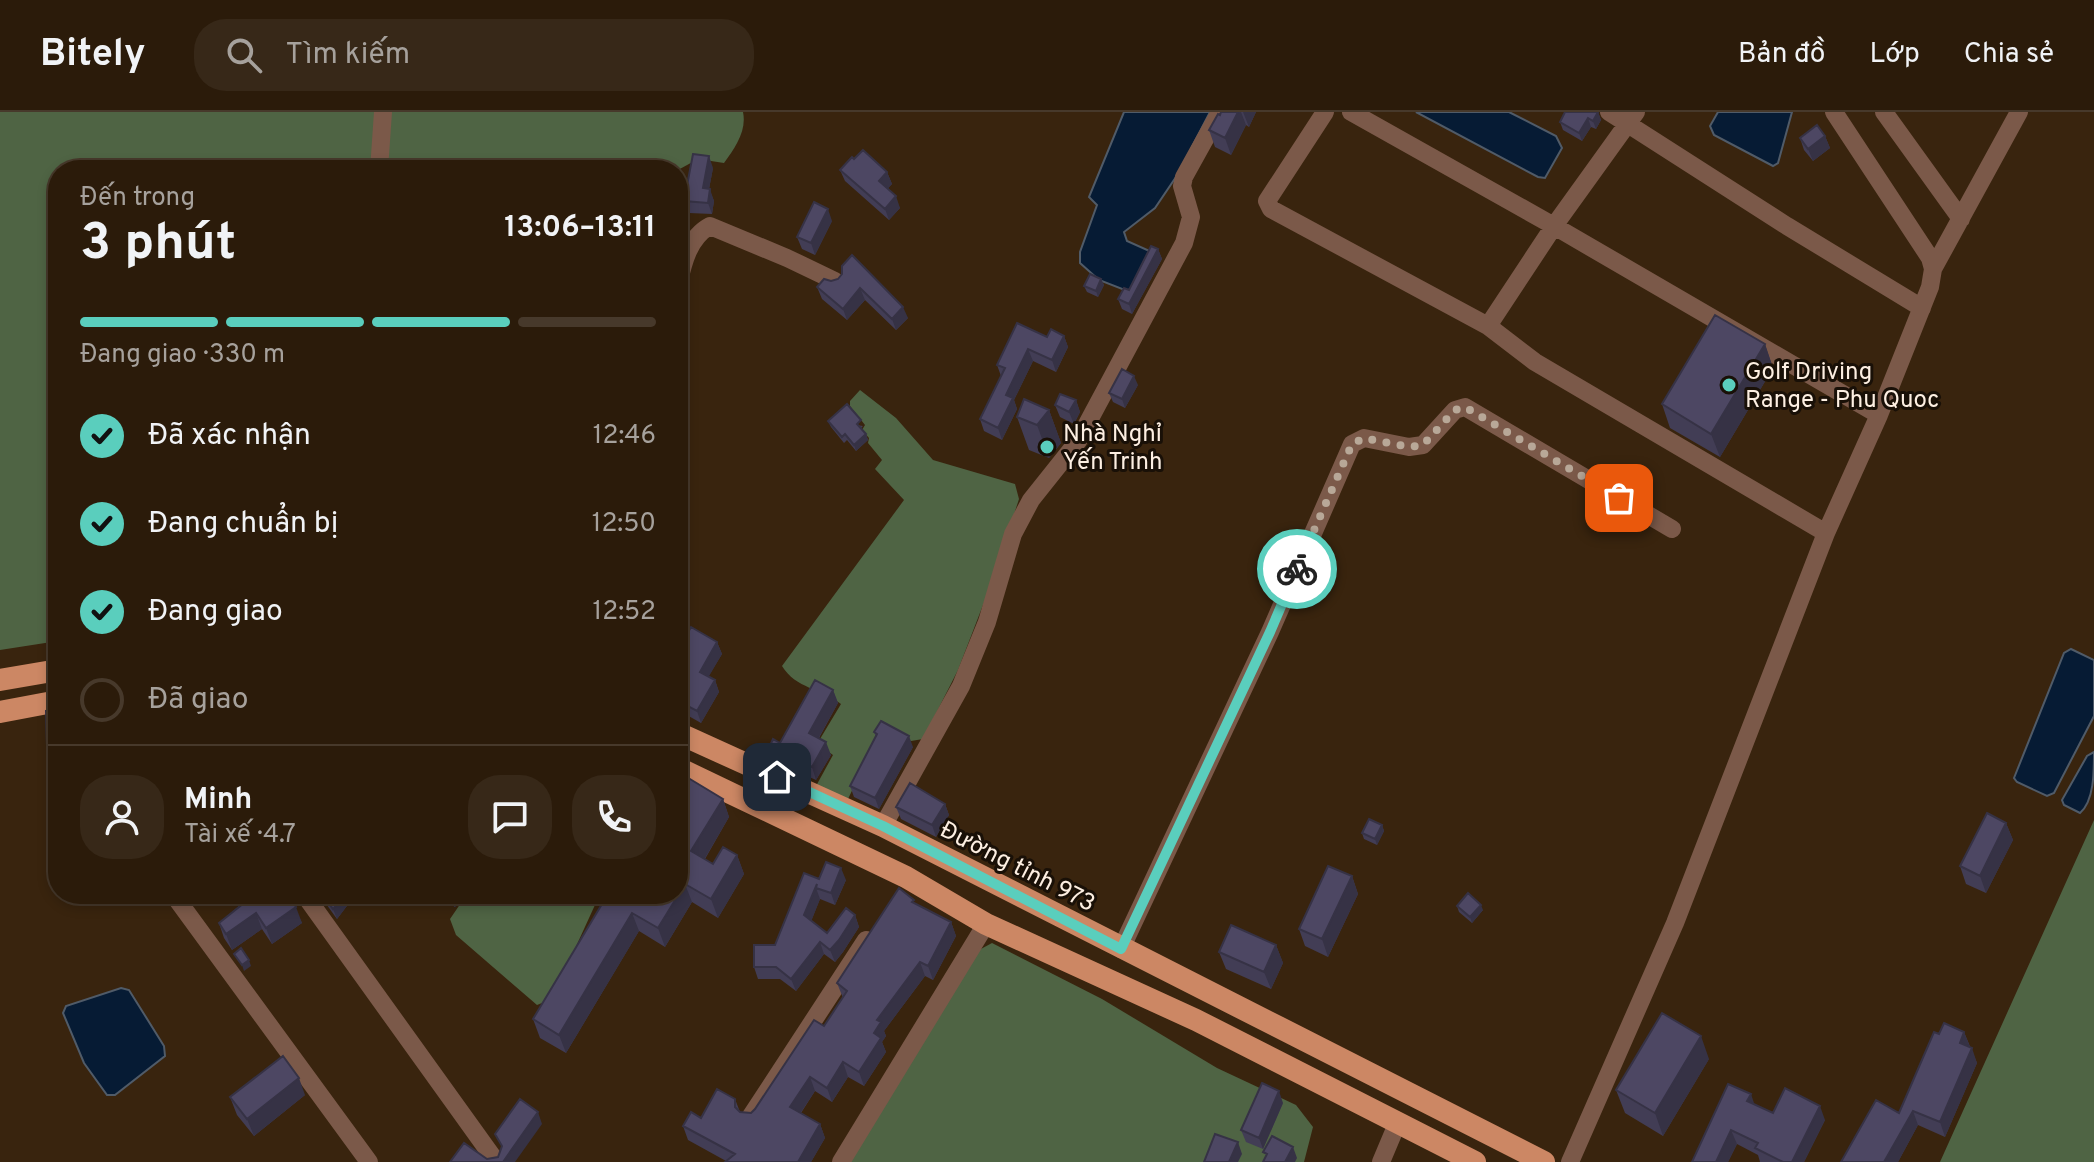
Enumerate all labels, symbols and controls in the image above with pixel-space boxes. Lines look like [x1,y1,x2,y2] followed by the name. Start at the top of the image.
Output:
[194,19,754,91] search box
[40,31,146,80] text: Bitely
[222,33,266,77] icon: search
[286,37,410,74] text: Tìm kiếm
[1738,37,1825,73] text: Bản đồ
[1869,37,1920,73] text: Lớp
[1964,37,2054,73] text: Chia sẻ
[80,182,195,215] text: Đến trong
[504,210,656,247] text: 13:06–13:11
[80,212,236,278] text: 3 phút
[80,339,285,372] text: Đang giao · 330 m
[1745,358,1939,416] place label: Golf Driving Range - Phu Quoc
[1720,376,1738,394] marker: Golf Driving Range - Phu Quoc
[80,414,124,458] icon: check
[148,418,311,455] text: Đã xác nhận
[593,420,656,453] text: 12:46
[1063,420,1163,478] place label: Nhà Nghỉ Yến Trinh
[1038,438,1056,456] marker: Nhà Nghỉ Yến Trinh
[1585,464,1653,532] pin
[1597,476,1641,520] icon: bag
[80,502,124,546] icon: check
[148,506,338,543] text: Đang chuẩn bị
[592,508,656,541] text: 12:50
[1257,529,1337,609] courier
[1275,547,1319,591] icon: bike
[80,590,124,634] icon: check
[148,594,283,631] text: Đang giao
[593,596,656,629] text: 12:52
[148,682,248,719] text: Đã giao
[743,743,811,811] pin
[755,755,799,799] icon: home
[80,775,164,859] button: person
[468,775,552,859] button: chat
[572,775,656,859] button: phone
[184,782,252,819] text: Minh
[934,816,1100,920] street label: Đường tỉnh 973
[184,819,296,852] text: Tài xế · 4.7

